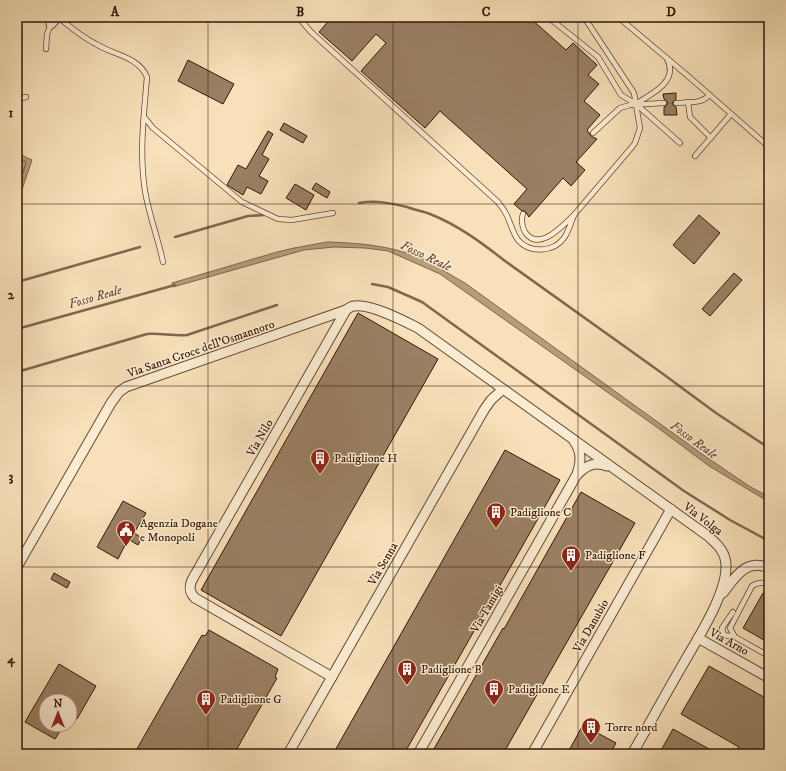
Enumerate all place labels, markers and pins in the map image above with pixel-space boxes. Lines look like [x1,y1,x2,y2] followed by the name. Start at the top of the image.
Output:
[309,447,331,475] building icon: Padiglione H
[334,451,397,466] place label: Padiglione H
[485,501,507,529] building icon: Padiglione C
[510,505,571,520] place label: Padiglione C
[140,516,218,545] place label: Agenzia Dogane e Monopoli
[115,519,137,547] public building icon: Agenzia Dogane e Monopoli
[560,544,582,572] building icon: Padiglione F
[585,548,646,563] place label: Padiglione F
[396,658,418,686] building icon: Padiglione B
[421,662,482,677] place label: Padiglione B
[483,678,505,706] building icon: Padiglione E
[508,682,570,697] place label: Padiglione E
[195,688,217,716] building icon: Padiglione G
[220,692,282,707] place label: Padiglione G
[580,716,602,744] building icon: Torre nord
[605,720,658,735] place label: Torre nord

